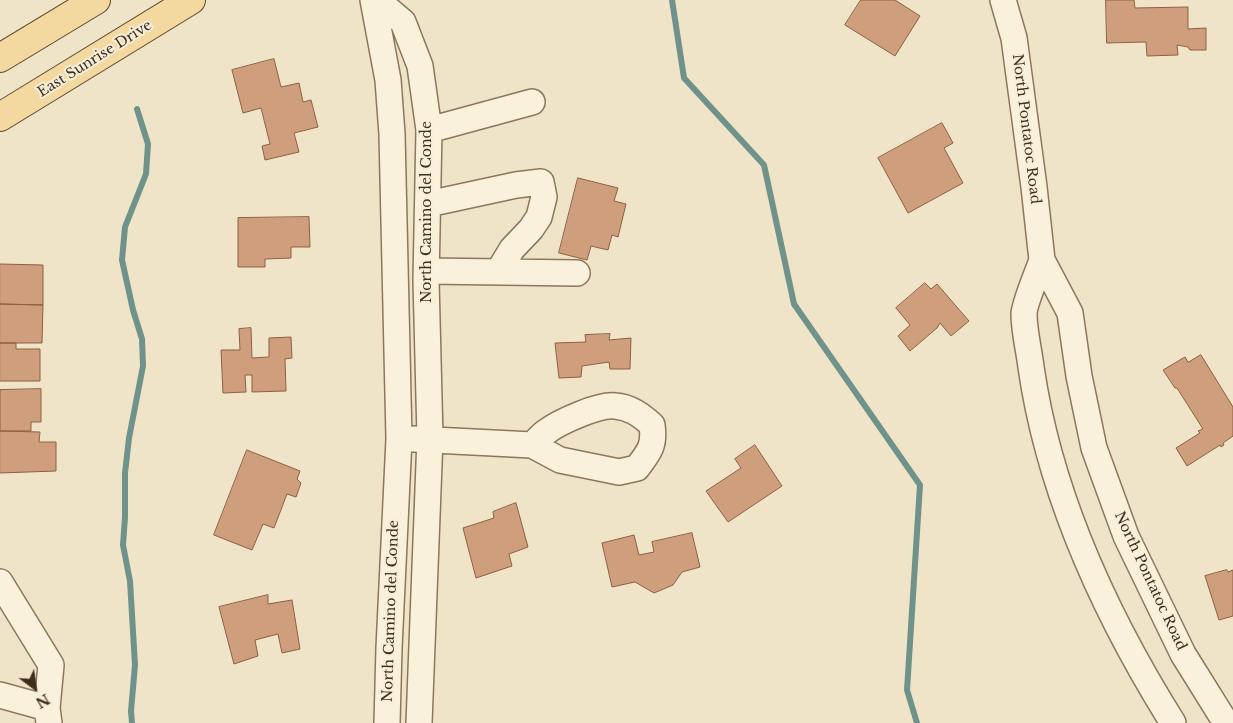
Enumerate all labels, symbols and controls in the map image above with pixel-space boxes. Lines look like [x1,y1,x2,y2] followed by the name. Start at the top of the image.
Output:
[35,17,155,101] street label: East Sunrise Drive
[1008,53,1044,205] street label: North Pontatoc Road
[419,121,435,303] street label: North Camino del Conde
[1110,509,1190,653] street label: North Pontatoc Road
[379,520,403,702] street label: North Camino del Conde
[10,663,60,713] north arrow
[32,690,53,712] text: N

